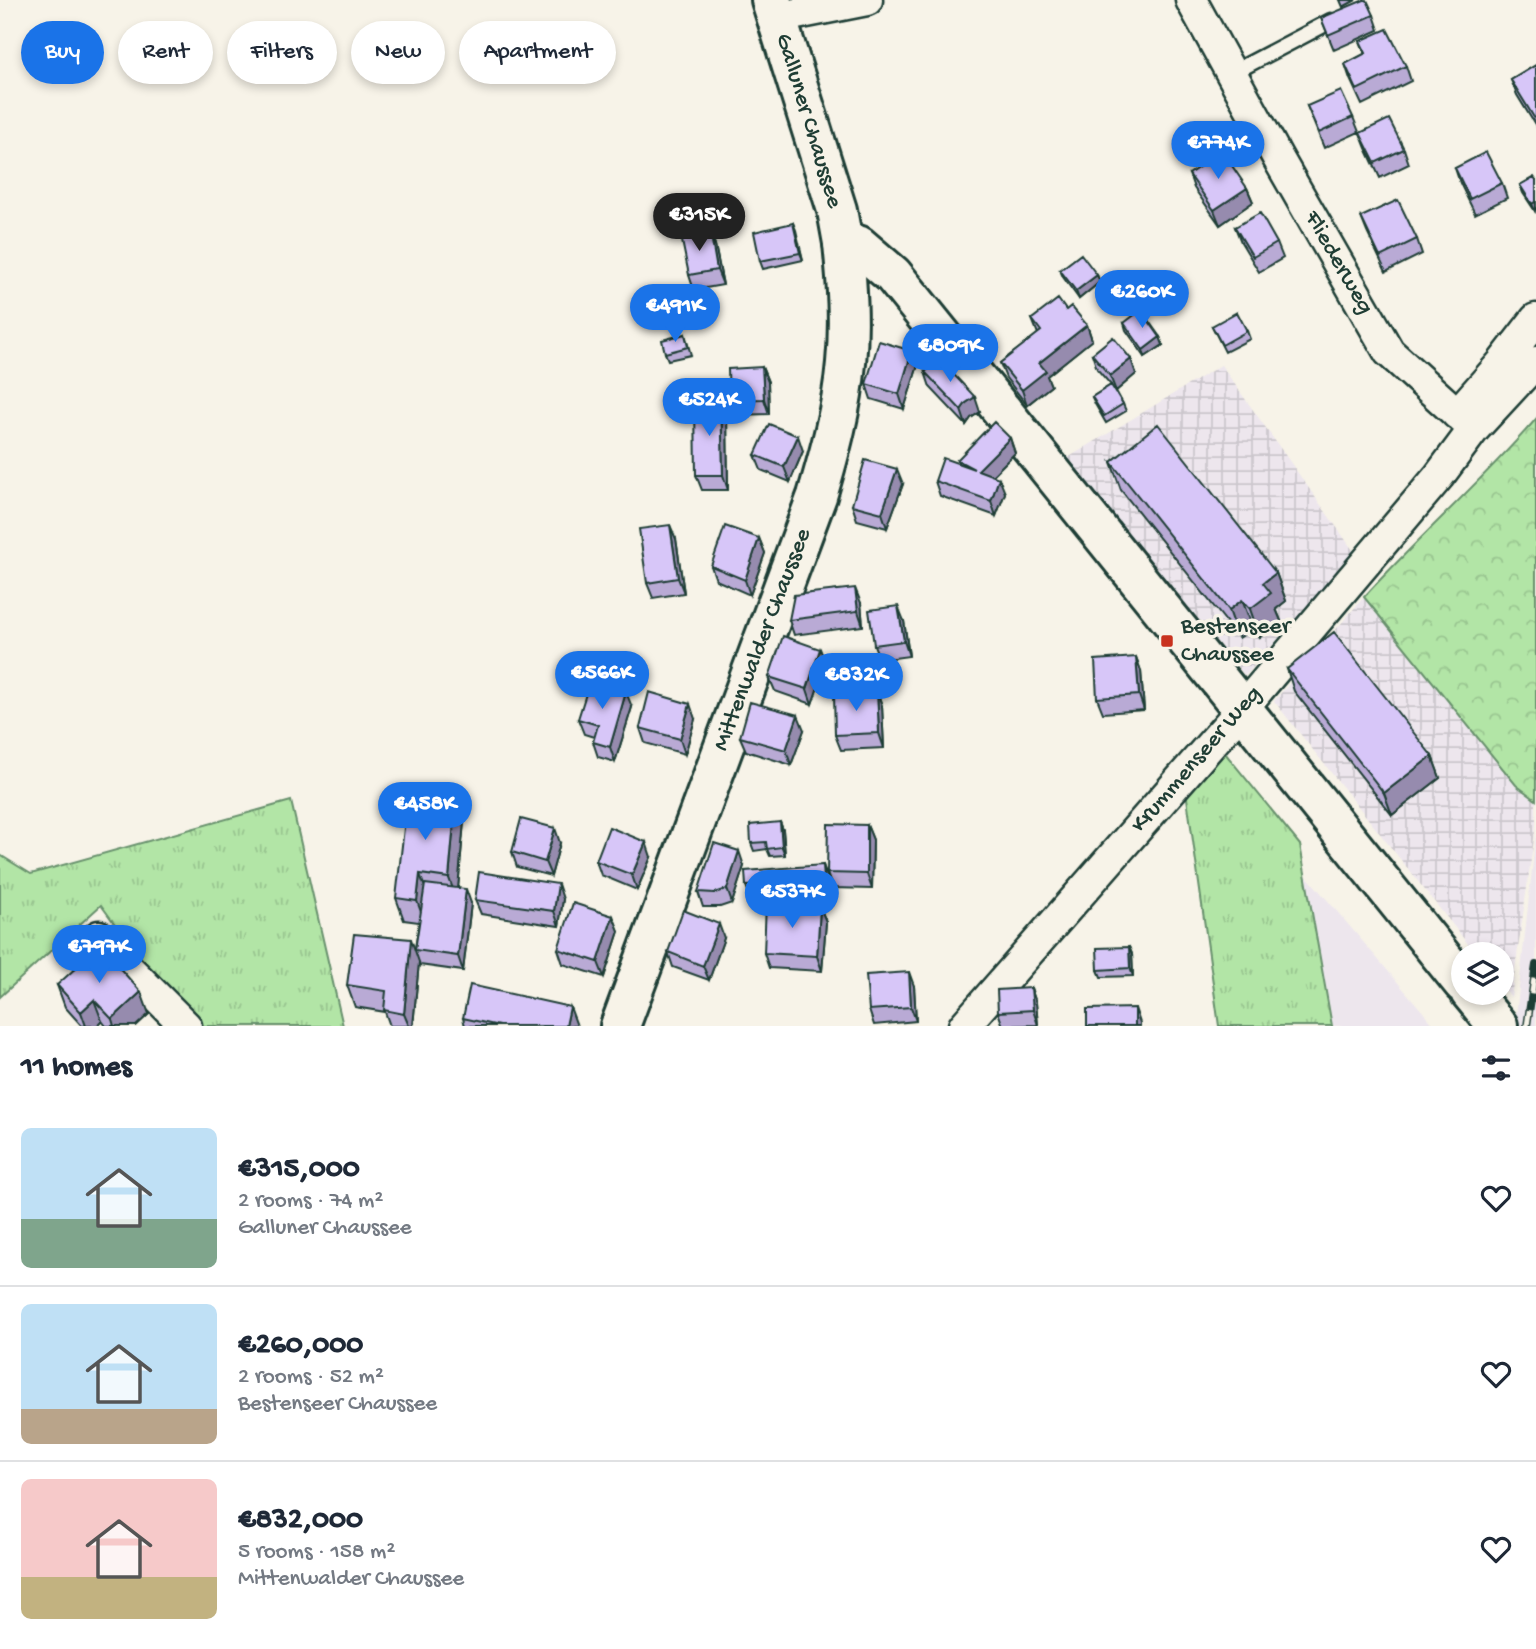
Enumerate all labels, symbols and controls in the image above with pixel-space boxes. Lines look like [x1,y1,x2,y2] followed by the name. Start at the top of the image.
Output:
[21,21,104,84] chip: Buy
[118,21,213,84] chip: Rent
[227,21,337,84] chip: Filters
[351,21,445,84] chip: New
[459,21,616,84] chip: Apartment
[768,30,849,212] street label: Galluner Chaussee
[1169,122,1267,181] pin: €774K
[1187,130,1249,157] text: €774K
[650,194,748,253] pin: €315K
[669,202,729,229] text: €315K
[1296,205,1379,320] street label: Fliederweg
[1093,270,1191,330] pin: €260K
[1111,279,1173,306] text: €260K
[626,284,724,344] pin: €491K
[646,293,704,320] text: €491K
[901,324,999,384] pin: €809K
[918,333,982,360] text: €809K
[660,378,758,438] pin: €524K
[679,387,739,414] text: €524K
[707,524,819,755] street label: Mittenwalder Chaussee
[1180,613,1293,670] place label: Bestenseer Chaussee
[1159,633,1175,649] marker: Bestenseer Chaussee
[553,652,651,711] pin: €566K
[807,654,905,713] pin: €832K
[571,660,633,687] text: €566K
[825,662,887,689] text: €832K
[1125,681,1269,839] street label: Krummenseer Weg
[376,782,474,842] pin: €458K
[394,791,456,818] text: €458K
[743,870,841,930] pin: €537K
[761,879,823,906] text: €537K
[50,926,148,985] pin: €797K
[68,934,130,961] text: €797K
[1451,942,1514,1005] map controls
[1451,942,1514,1005] button: layers
[1477,1049,1515,1087] icon: filters
[21,1051,132,1086] text: 11 homes
[238,1153,360,1188] text: €315,000
[77,1156,161,1240] icon: home
[1477,1179,1515,1217] icon: heart
[238,1188,383,1215] text: 2 rooms · 74 m²
[238,1215,412,1242] text: Galluner Chaussee
[238,1329,363,1364] text: €260,000
[77,1332,161,1416] icon: home
[1477,1355,1515,1393] icon: heart
[238,1364,384,1391] text: 2 rooms · 52 m²
[238,1391,437,1418] text: Bestenseer Chaussee
[238,1504,363,1539] text: €832,000
[77,1507,161,1591] icon: home
[1477,1530,1515,1568] icon: heart
[238,1539,395,1566] text: 5 rooms · 158 m²
[238,1566,464,1593] text: Mittenwalder Chaussee

